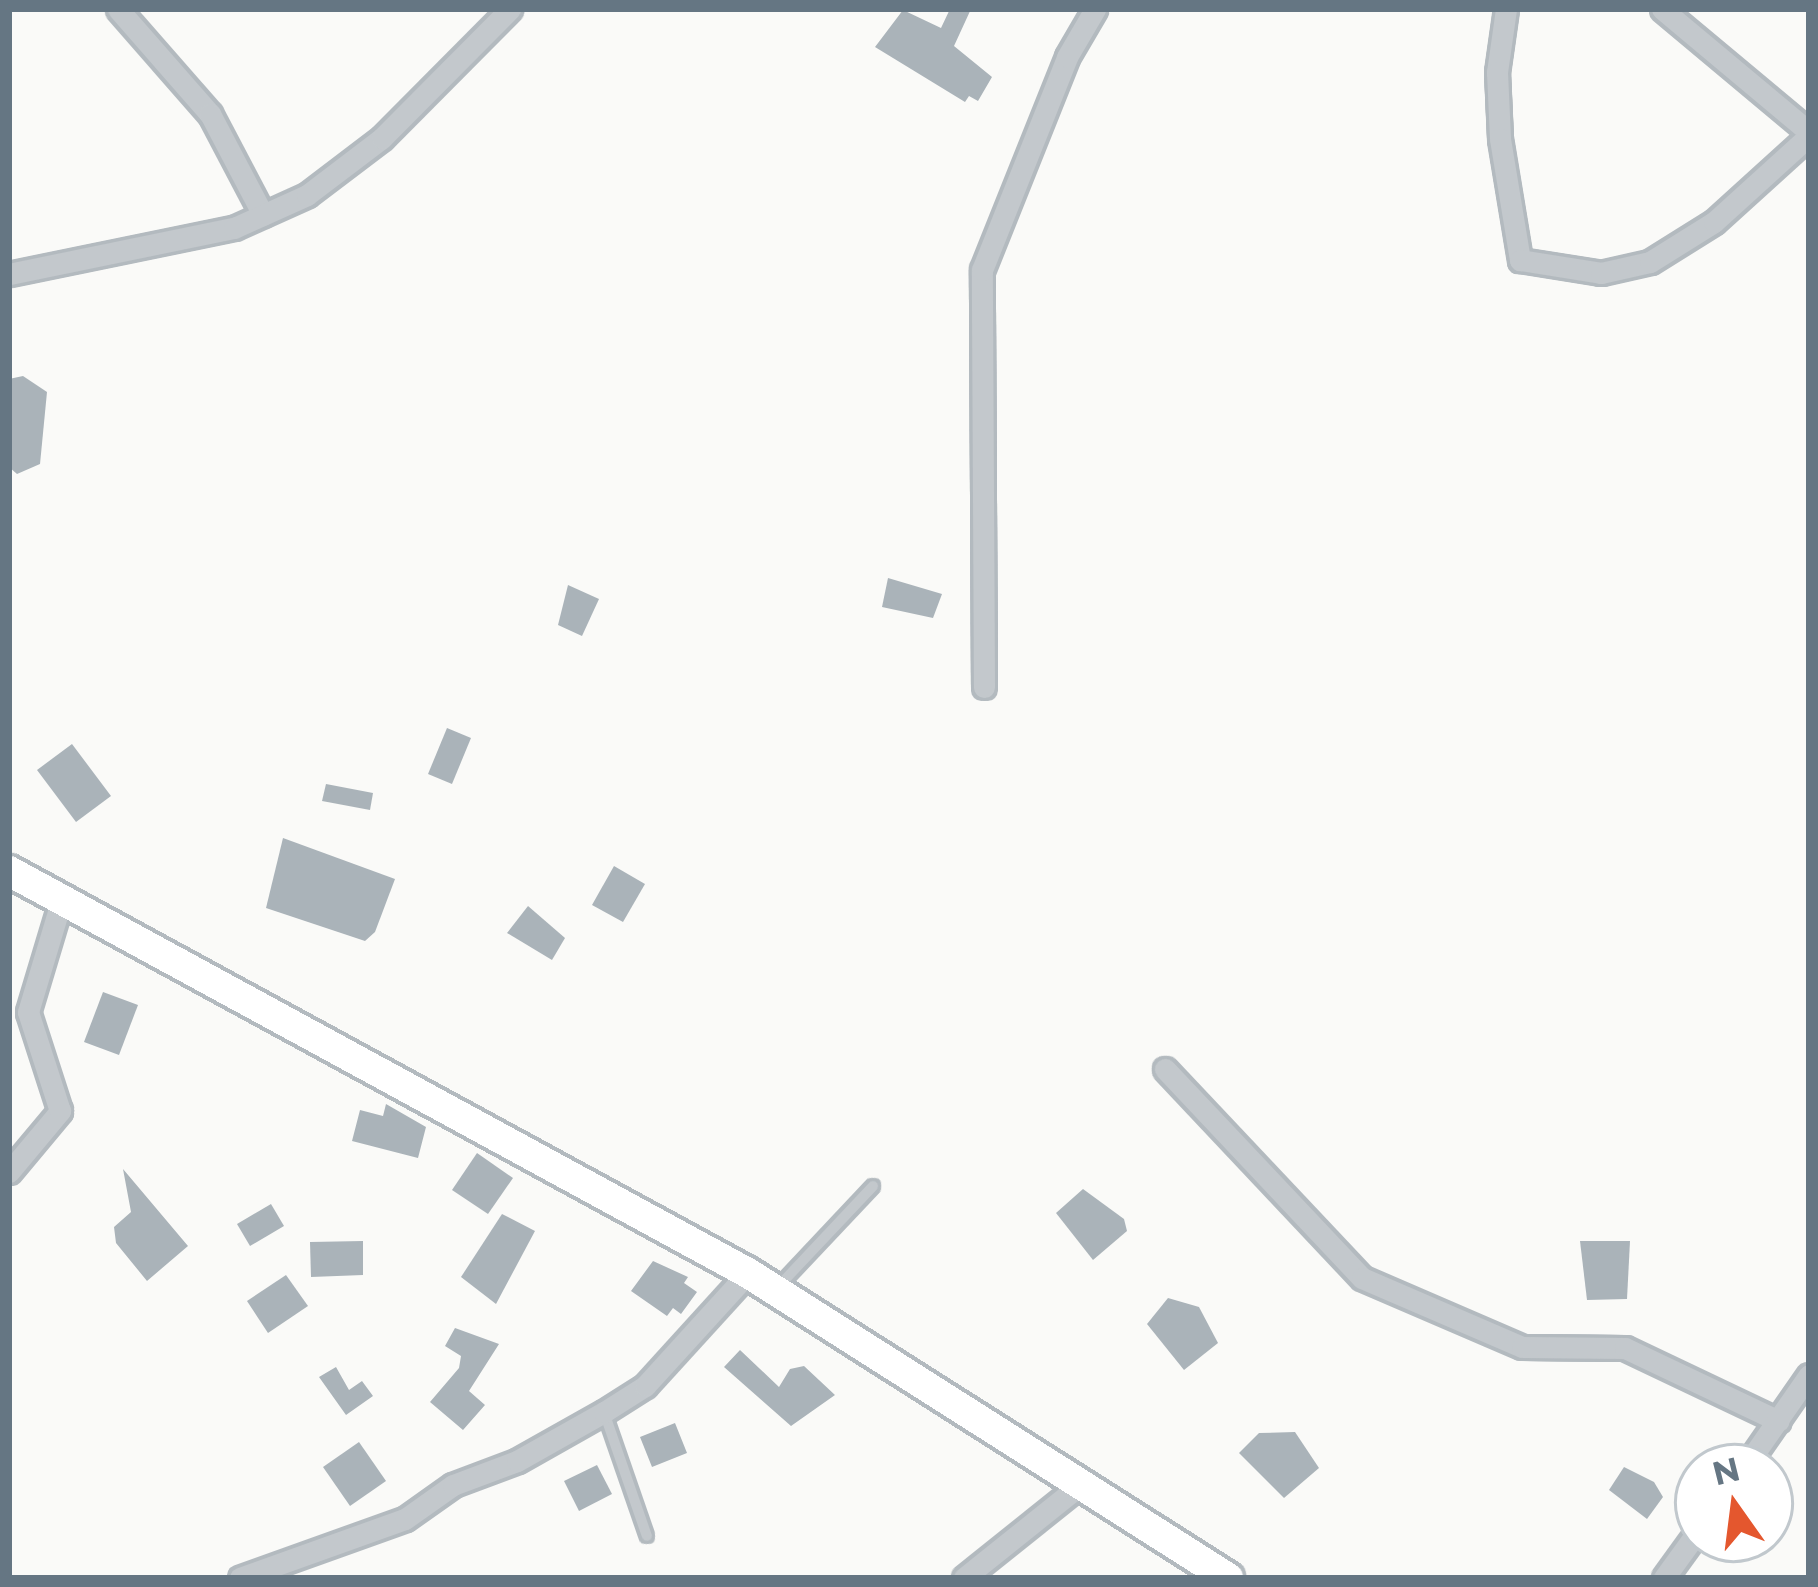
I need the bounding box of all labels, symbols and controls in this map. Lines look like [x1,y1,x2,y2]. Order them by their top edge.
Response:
north arrow [1674,1443,1794,1563]
text: N [1708,1448,1744,1494]

